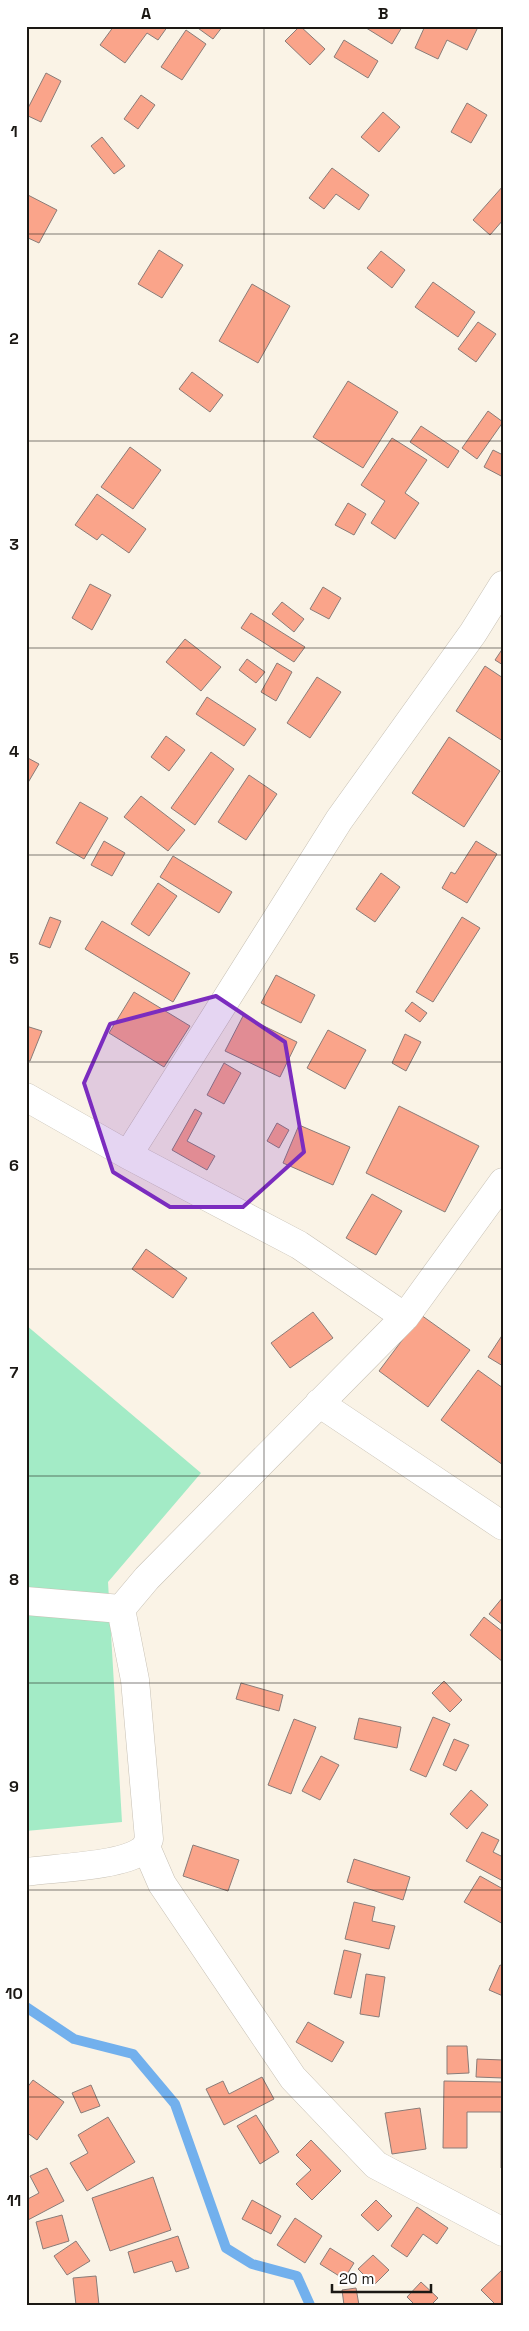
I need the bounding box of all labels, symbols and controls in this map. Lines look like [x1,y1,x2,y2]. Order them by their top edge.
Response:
text: A [141,3,151,24]
text: B [378,3,388,24]
text: 1 [10,121,18,142]
text: 2 [9,328,19,349]
text: 3 [9,534,19,555]
text: 4 [9,741,19,762]
text: 5 [9,948,19,969]
text: 6 [9,1155,19,1176]
text: 7 [10,1362,19,1383]
text: 8 [9,1569,19,1590]
text: 9 [9,1776,19,1797]
text: 10 [5,1983,23,2004]
text: 11 [7,2190,21,2211]
scale bar [332,2261,430,2293]
text: 20 m [339,2269,374,2288]

